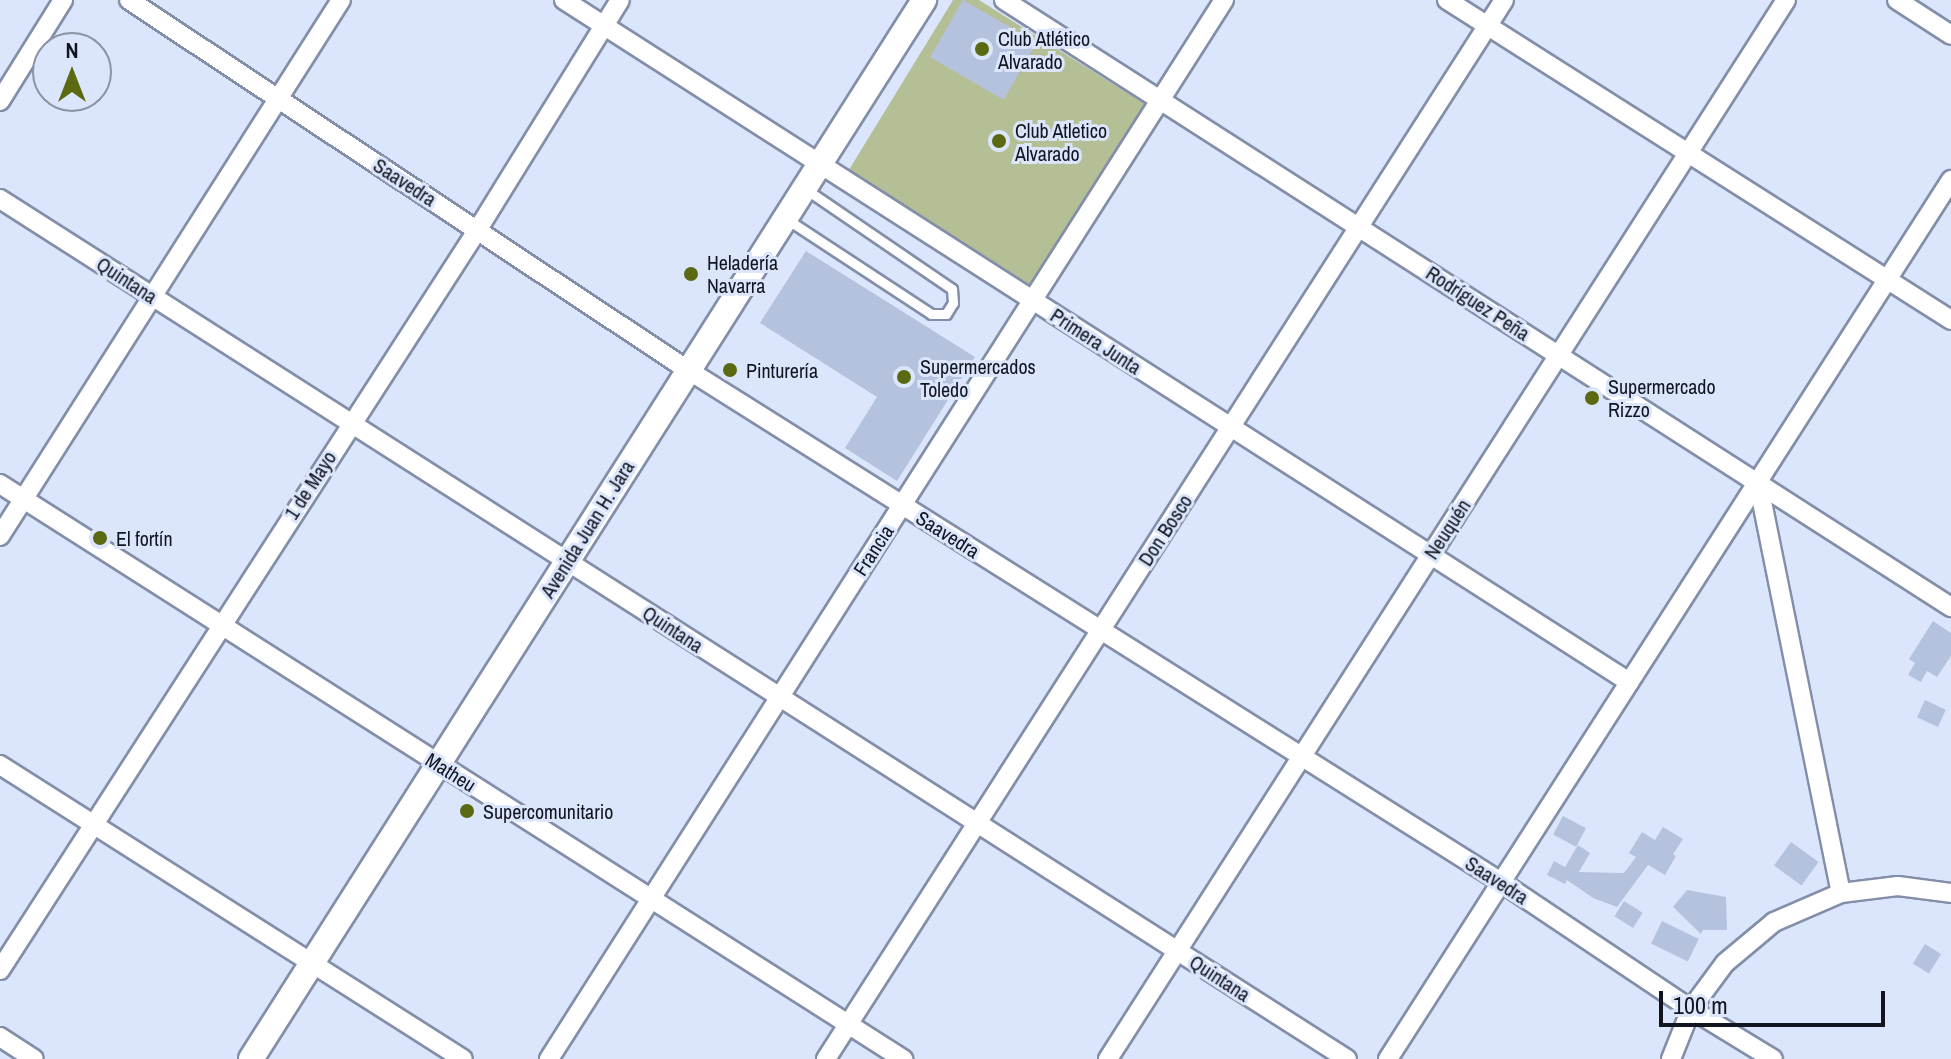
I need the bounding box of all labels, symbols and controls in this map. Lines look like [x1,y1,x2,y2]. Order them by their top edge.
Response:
place label: Club Atlético Alvarado [998,26,1091,73]
north arrow [32,32,112,112]
text: N [65,35,79,65]
marker: Club Atlético Alvarado [973,40,991,58]
place label: Club Atletico Alvarado [1015,118,1108,165]
marker: Club Atletico Alvarado [990,132,1008,150]
street label: Saavedra [369,153,441,211]
place label: Heladería Navarra [707,250,778,297]
street label: Quintana [92,252,162,308]
street label: Rodríguez Peña [1422,261,1534,345]
marker: Heladería Navarra [682,265,700,283]
street label: Primera Junta [1046,303,1146,379]
place label: Supermercados Toledo [920,354,1036,401]
place label: Pinturería [746,358,818,382]
marker: Pinturería [721,361,739,379]
marker: Supermercados Toledo [895,368,913,386]
place label: Supermercado Rizzo [1608,374,1716,421]
marker: Supermercado Rizzo [1583,389,1601,407]
street label: 1 de Mayo [279,446,341,524]
street label: Avenida Juan H. Jara [535,456,639,602]
street label: Don Bosco [1133,490,1197,570]
street label: Neuquén [1419,495,1475,563]
street label: Saavedra [912,505,984,563]
street label: Francia [848,520,898,580]
place label: El fortín [116,526,173,550]
marker: El fortín [91,529,109,547]
street label: Quintana [638,601,708,657]
street label: Matheu [421,747,481,797]
place label: Supercomunitario [483,799,613,823]
marker: Supercomunitario [458,802,476,820]
street label: Saavedra [1461,851,1533,909]
street label: Quintana [1185,950,1255,1006]
scale bar [1663,975,1889,1025]
text: 100 m [1673,989,1728,1021]

